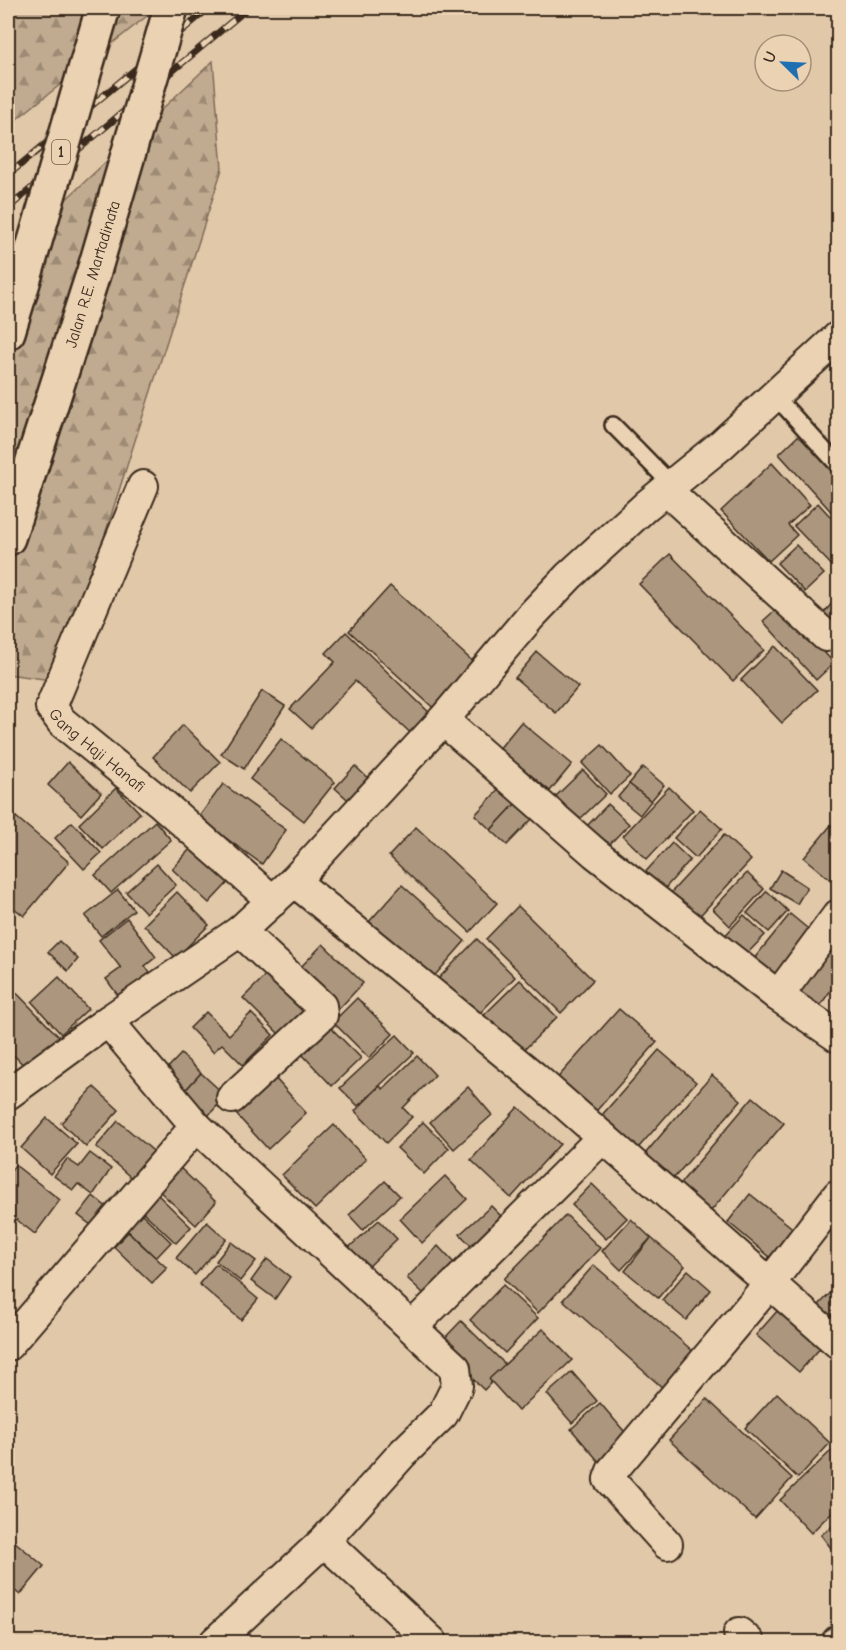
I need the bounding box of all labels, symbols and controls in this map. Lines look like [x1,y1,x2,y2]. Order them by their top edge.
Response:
north arrow [753,33,813,93]
text: U [760,49,781,66]
road number: 1 [52,140,70,164]
street label: Jalan R.E. Martadinata [62,199,124,350]
street label: Gang Haji Hanafi [45,705,149,796]

